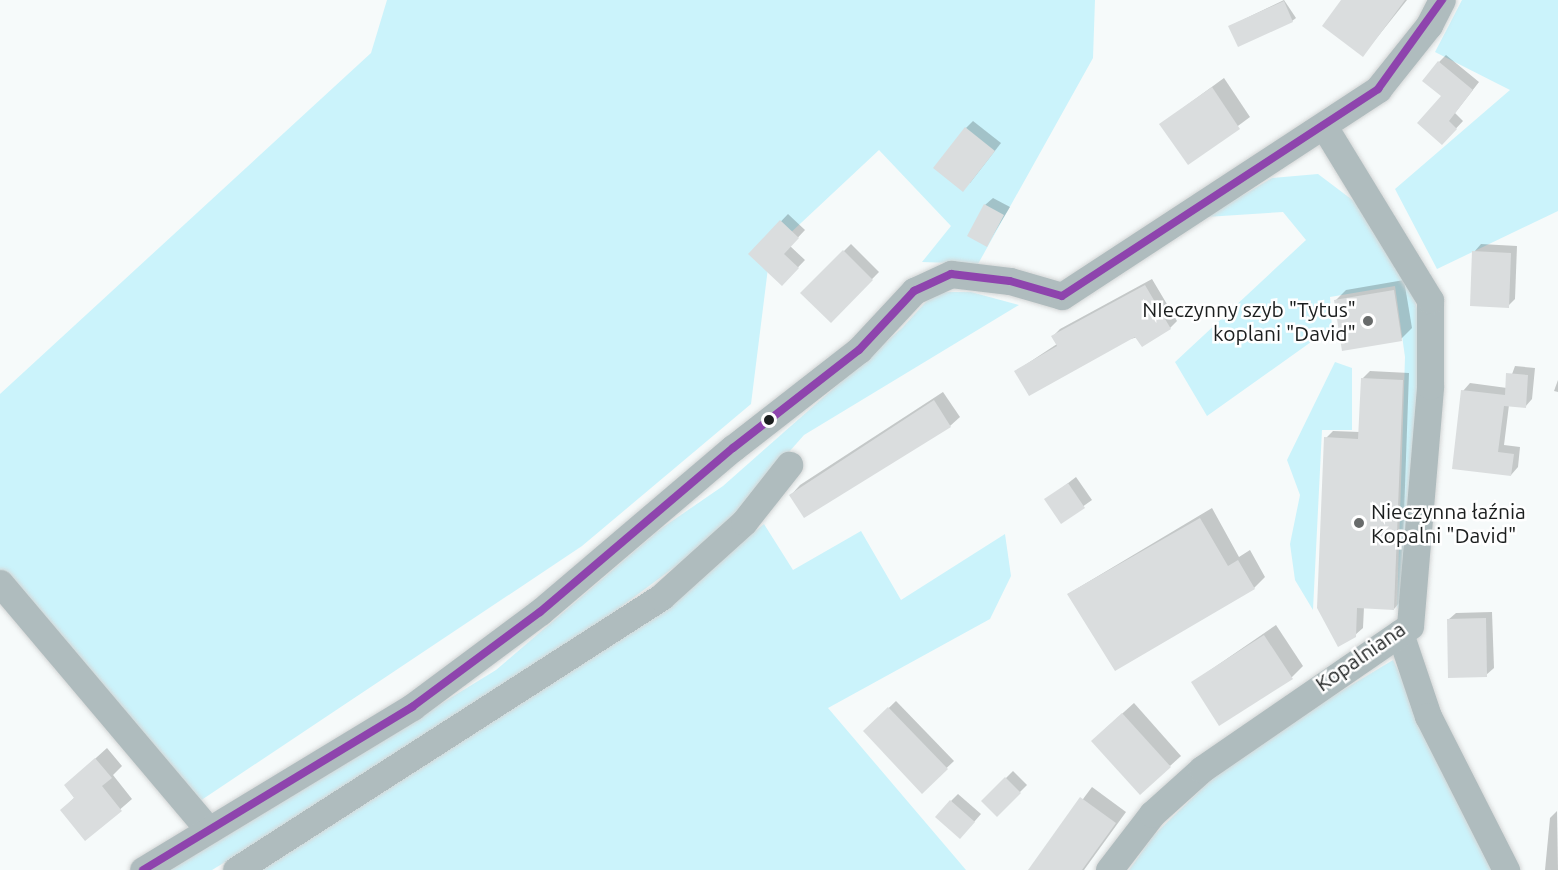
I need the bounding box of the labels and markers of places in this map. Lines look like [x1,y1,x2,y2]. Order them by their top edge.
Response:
place label: NIeczynny szyb "Tytus" koplani "David" [1142,296,1356,346]
marker: NIeczynny szyb "Tytus" koplani "David" [1361,314,1375,328]
unlabelled marker [763,414,775,426]
place label: Nieczynna łaźnia Kopalni "David" [1371,498,1526,548]
marker: Nieczynna łaźnia Kopalni "David" [1352,516,1366,530]

